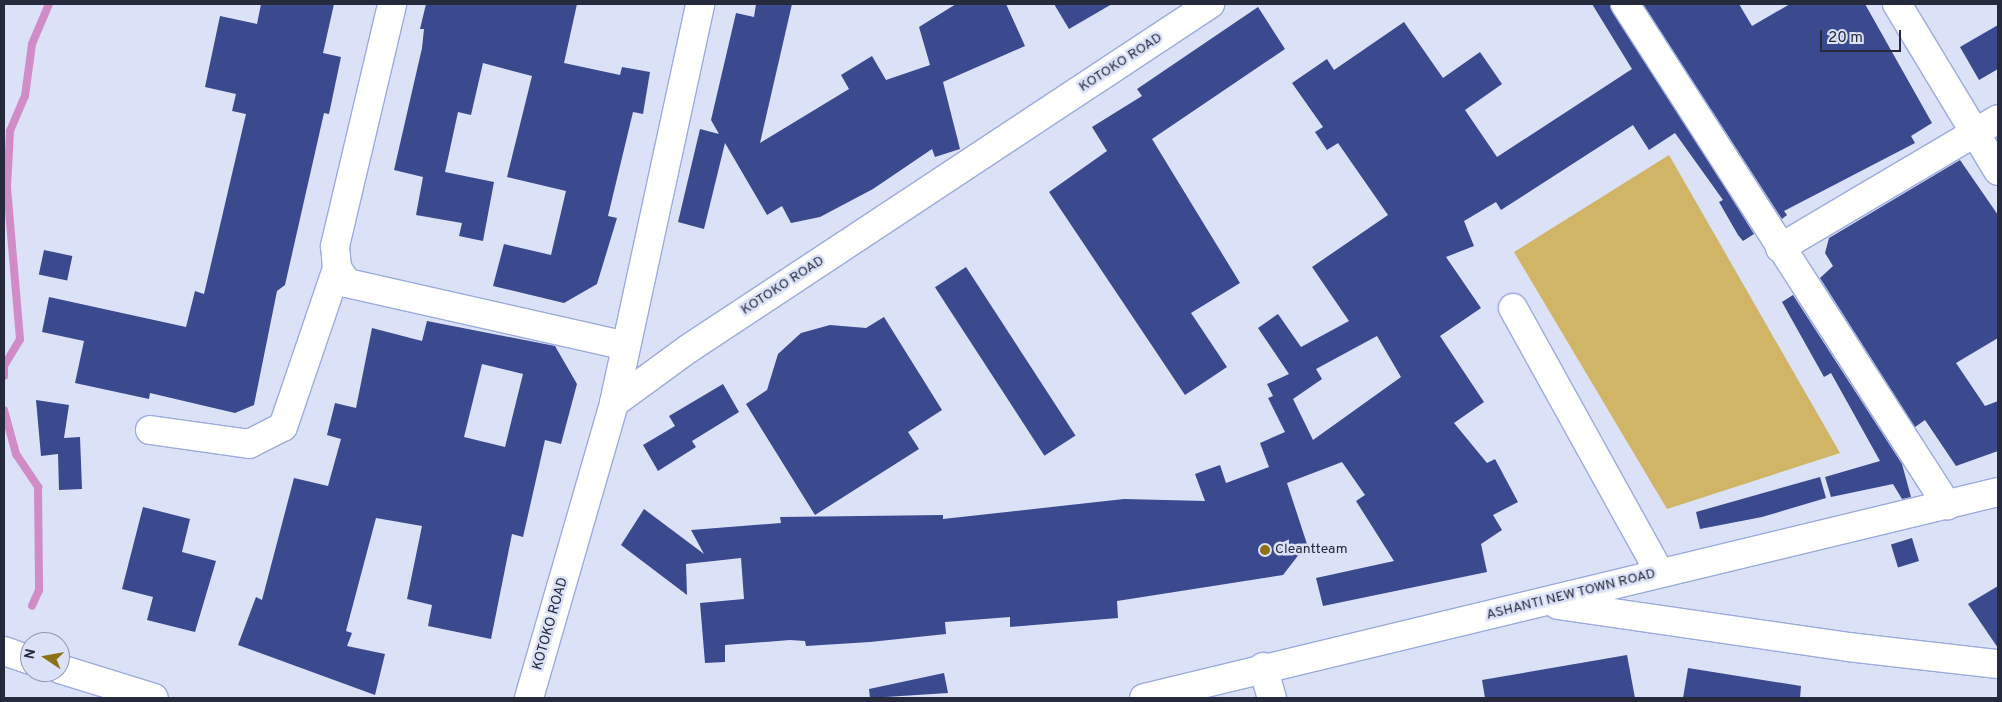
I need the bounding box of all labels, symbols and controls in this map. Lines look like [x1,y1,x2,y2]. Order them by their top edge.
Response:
scale bar [1822,20,1903,52]
text: 20 m [1828,29,1863,48]
street label: KOTOKO ROAD [1076,30,1166,96]
street label: KOTOKO ROAD [738,253,828,319]
place label: Cleantteam [1275,542,1348,558]
marker: Cleantteam [1259,544,1271,556]
street label: ASHANTI NEW TOWN ROAD [1484,566,1658,624]
street label: KOTOKO ROAD [530,576,572,672]
north arrow [20,632,70,682]
text: N [21,647,40,661]

